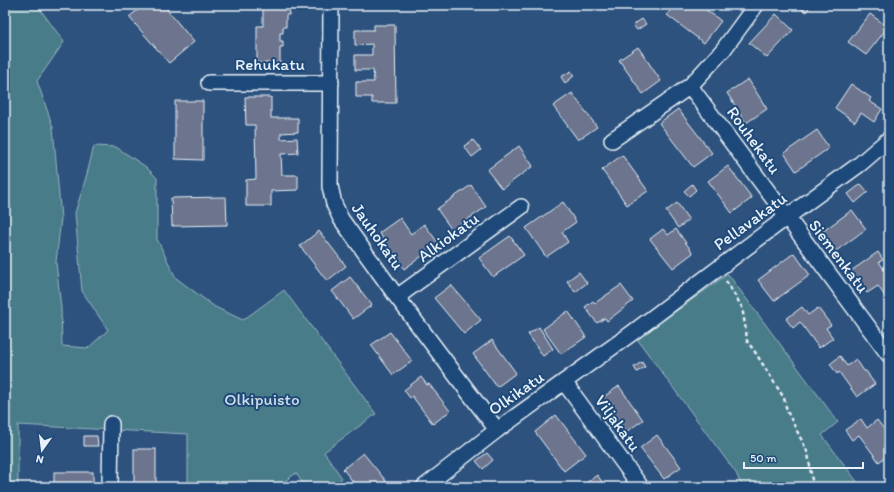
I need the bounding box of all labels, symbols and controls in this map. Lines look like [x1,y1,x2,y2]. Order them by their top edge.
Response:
street label: Rehukatu [235,54,306,74]
street label: Rouhekatu [723,102,785,178]
street label: Pellavakatu [710,188,790,254]
street label: Jauhokatu [348,199,408,273]
street label: Alkiokatu [413,208,483,266]
street label: Siemenkatu [805,215,873,297]
street label: Olkikatu [484,366,548,419]
park label: Olkipuisto [224,389,300,409]
street label: Viljakatu [591,391,646,456]
north arrow [22,430,62,470]
scale bar [744,444,863,470]
text: 50 m [750,451,776,465]
text: N [35,452,45,466]

